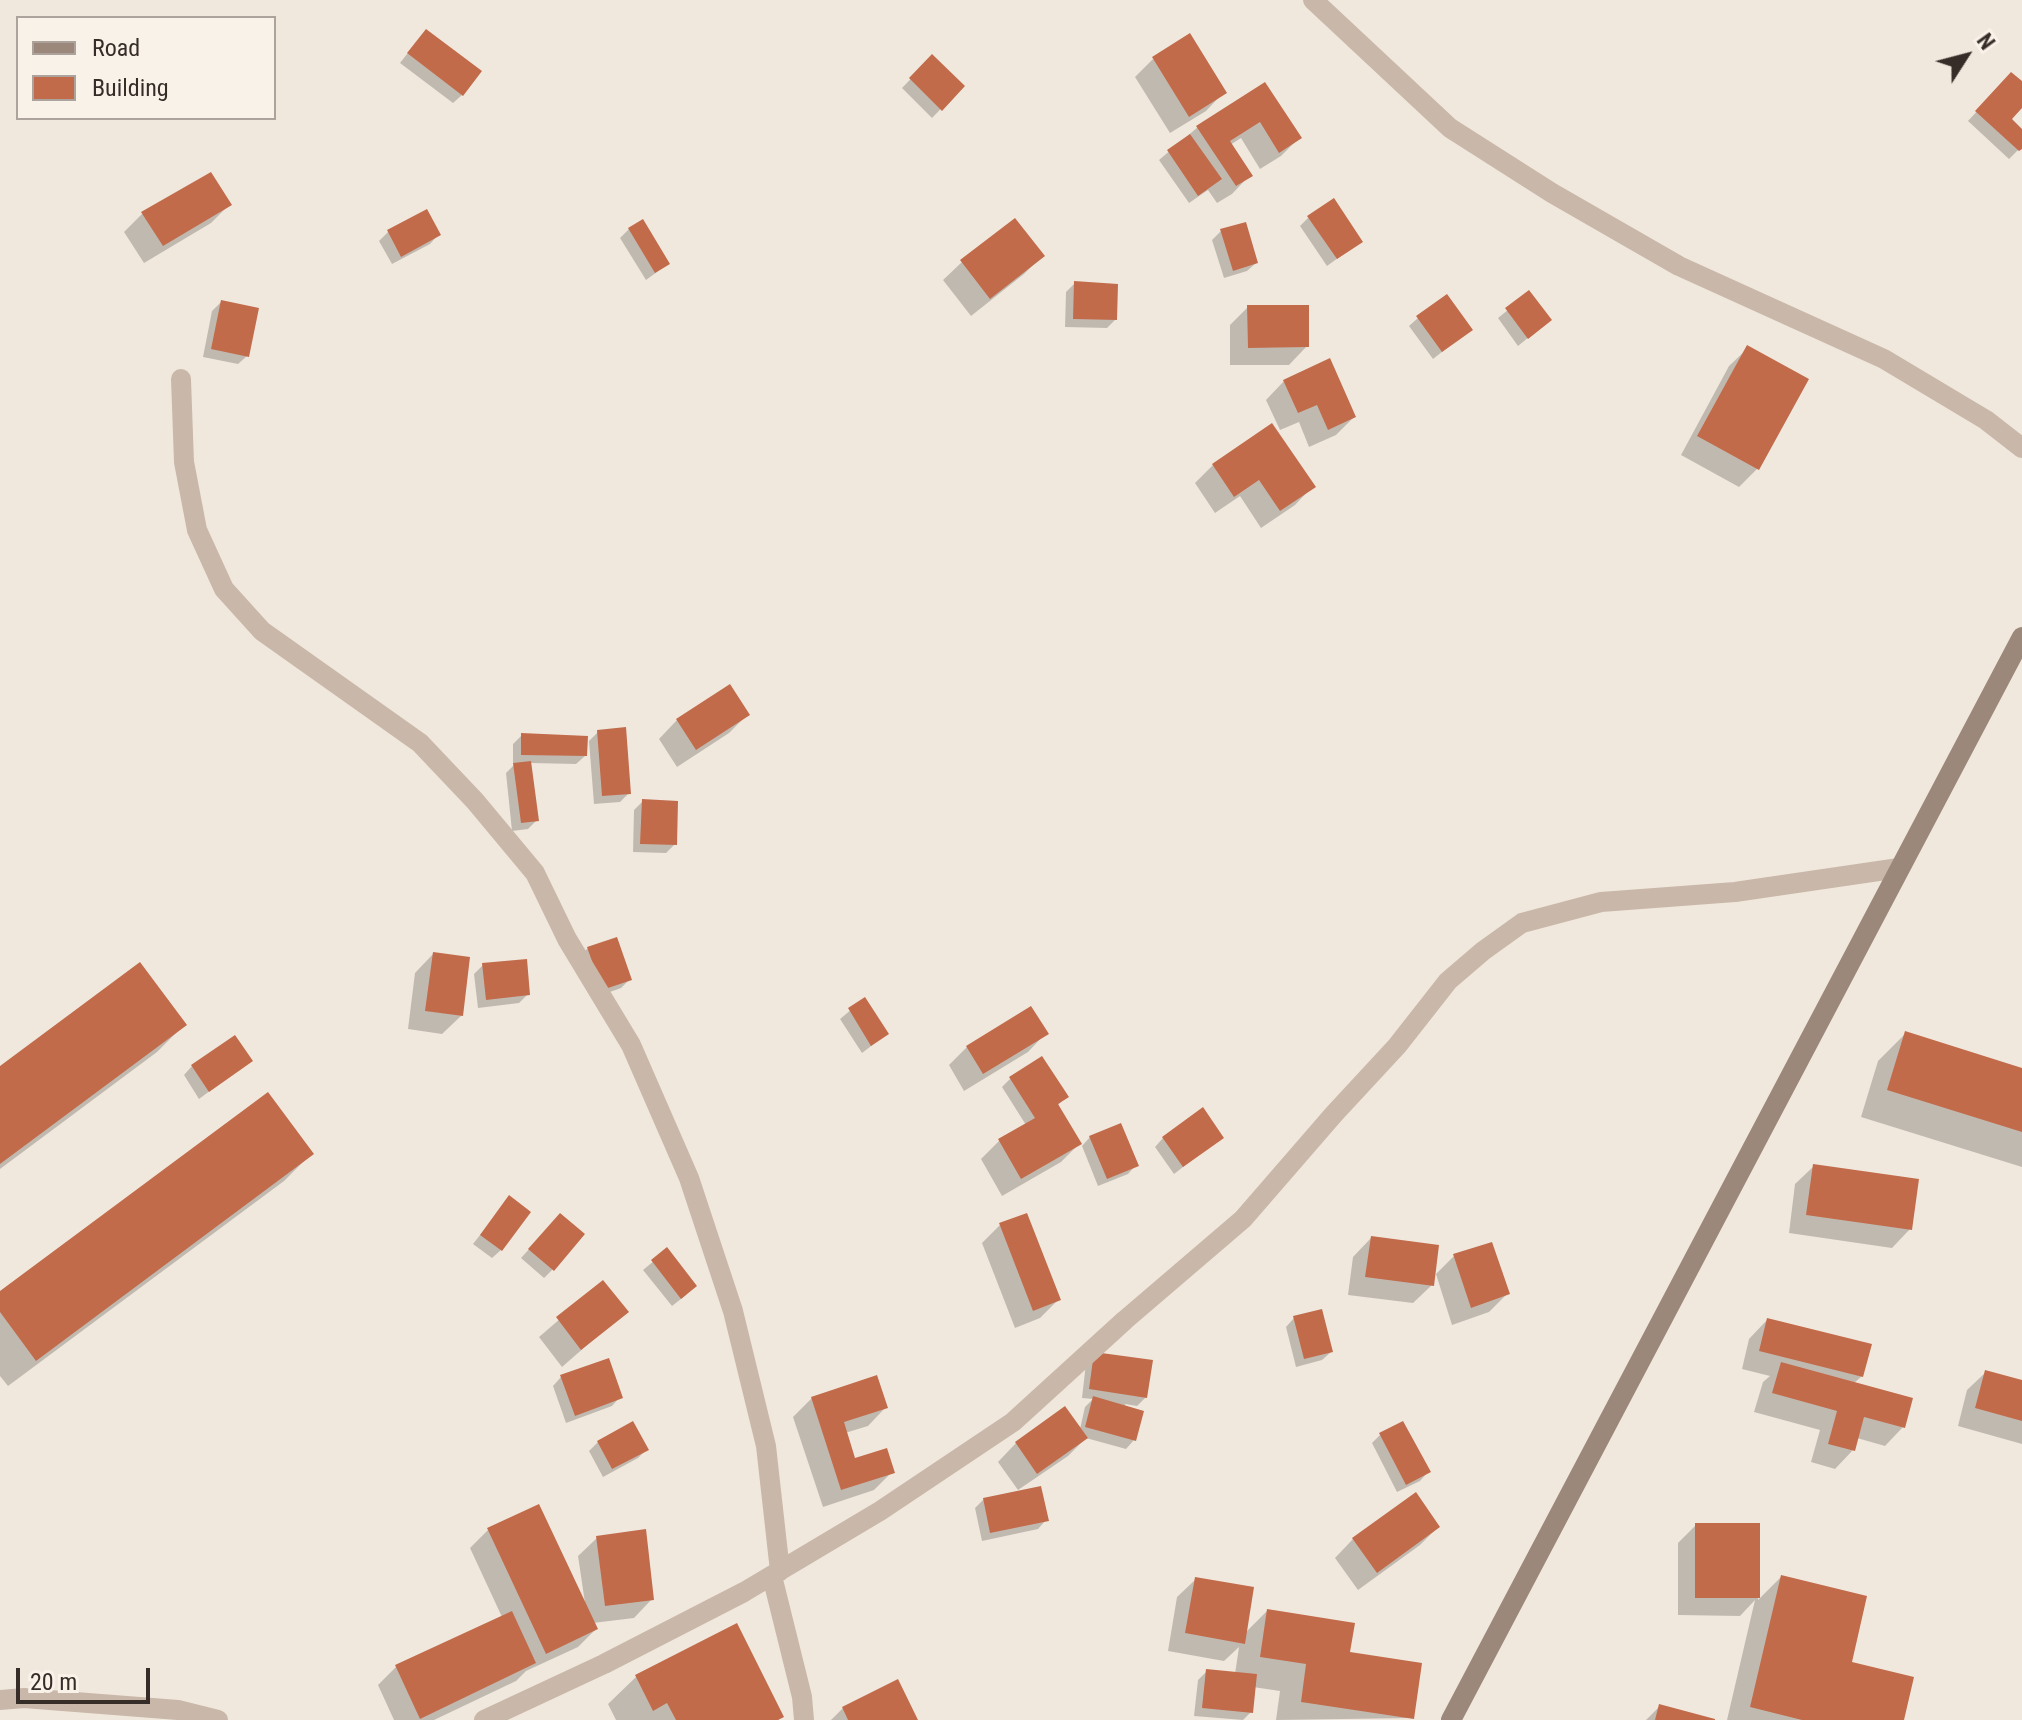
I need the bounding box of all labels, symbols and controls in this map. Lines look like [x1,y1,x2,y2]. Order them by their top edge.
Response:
legend [16,16,276,120]
north arrow [1926,16,2006,96]
text: N [1972,29,2000,54]
text: Road [92,34,140,62]
text: Building [92,74,169,102]
scale bar [20,1652,154,1702]
text: 20 m [30,1668,77,1696]

